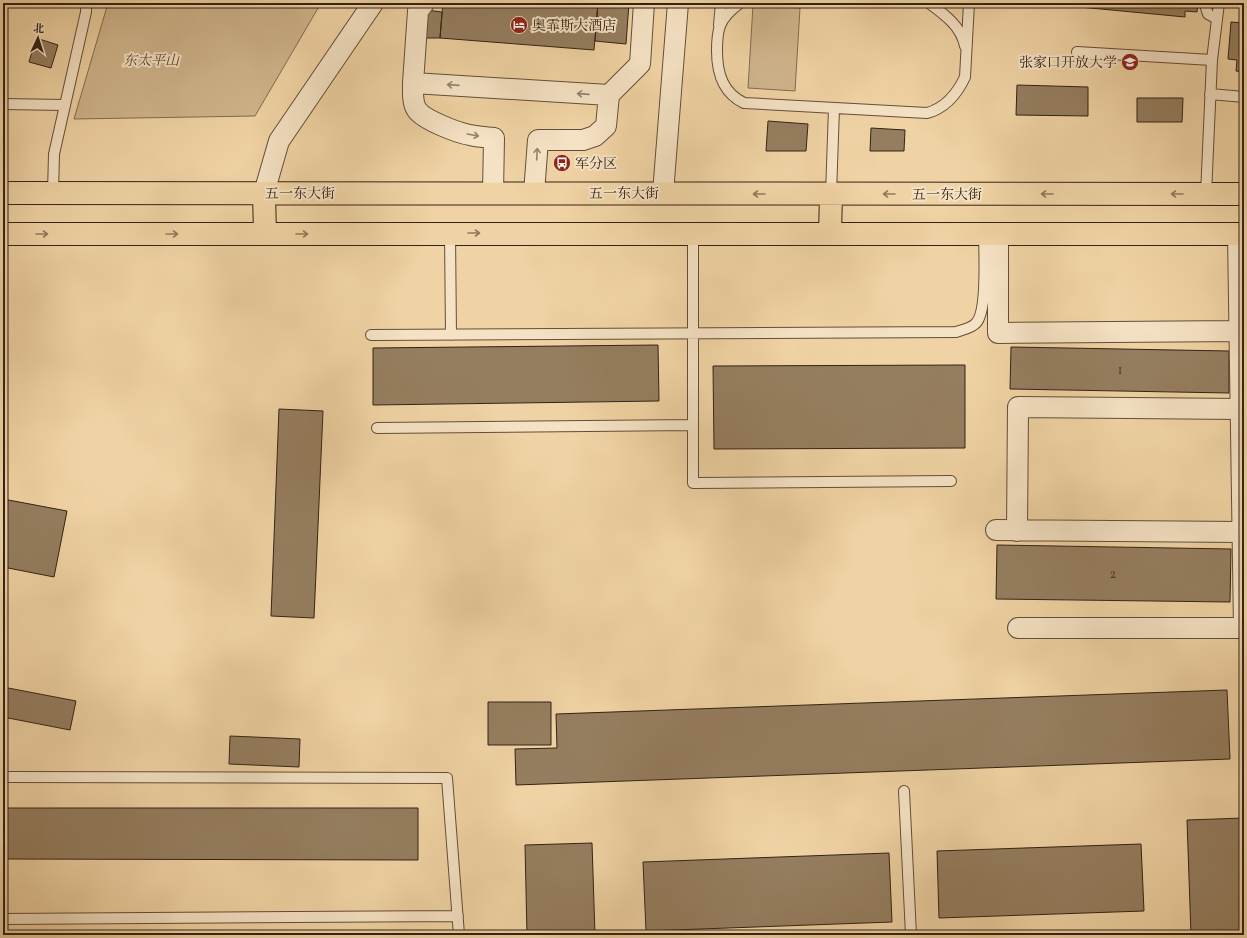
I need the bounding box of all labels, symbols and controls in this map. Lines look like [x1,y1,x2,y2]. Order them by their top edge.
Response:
hotel icon: 奥霏斯大酒店 [509,15,529,35]
place label: 奥霏斯大酒店 [532,17,616,36]
north arrow [18,18,58,58]
text: 北 [33,22,45,37]
park label: 东太平山 [123,52,180,71]
school or university icon: 张家口开放大学 [1120,52,1140,72]
place label: 张家口开放大学 [1019,54,1117,73]
one-way arrow [447,82,460,89]
one-way arrow [577,90,590,97]
one-way arrow [466,132,479,140]
one-way arrow [533,148,540,161]
bus stop icon: 军分区 [552,153,572,173]
place label: 军分区 [575,155,617,174]
street label: 五一东大街 [265,185,335,204]
street label: 五一东大街 [589,185,659,204]
street label: 五一东大街 [912,186,982,205]
one-way arrow [753,190,766,198]
one-way arrow [883,190,896,198]
one-way arrow [1041,190,1054,198]
one-way arrow [1171,190,1184,198]
one-way arrow [467,229,480,237]
one-way arrow [35,230,48,238]
one-way arrow [165,230,178,238]
one-way arrow [295,230,308,237]
house number: 1 [1118,363,1122,379]
house number: 2 [1110,567,1116,583]

